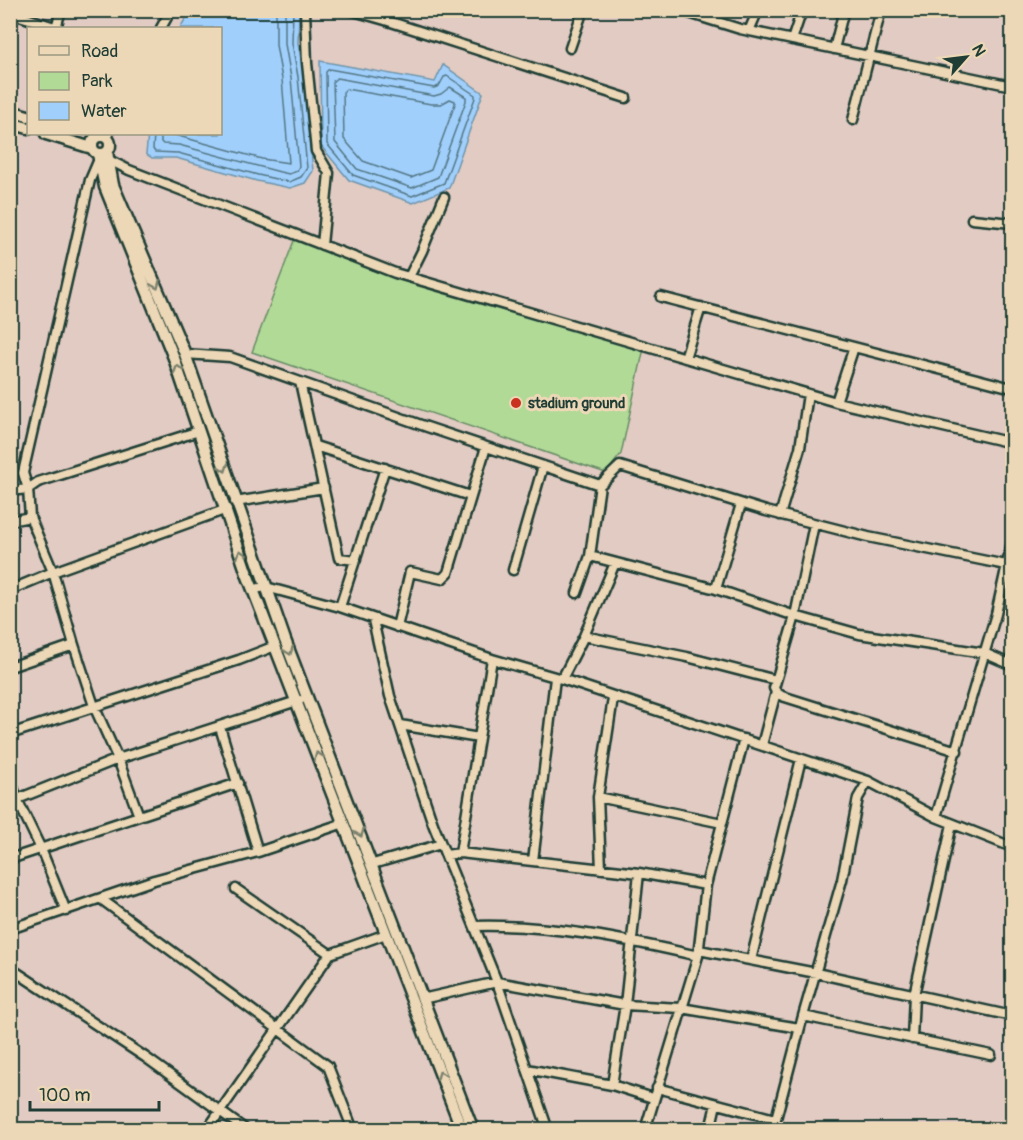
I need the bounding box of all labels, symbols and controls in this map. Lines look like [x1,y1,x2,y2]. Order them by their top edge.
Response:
legend [27,27,222,135]
north arrow [936,27,996,87]
text: Road [81,40,118,63]
text: N [967,41,990,60]
text: Park [81,70,113,93]
text: Water [81,100,127,123]
one-way arrow [149,279,161,290]
one-way arrow [173,364,185,375]
place label: stadium ground [528,394,625,413]
marker: stadium ground [509,396,523,410]
one-way arrow [217,462,229,473]
one-way arrow [236,549,248,560]
one-way arrow [282,646,295,656]
one-way arrow [312,751,325,762]
one-way arrow [353,827,366,838]
one-way arrow [435,1070,448,1081]
scale bar [30,1074,159,1112]
text: 100 m [39,1084,91,1107]

